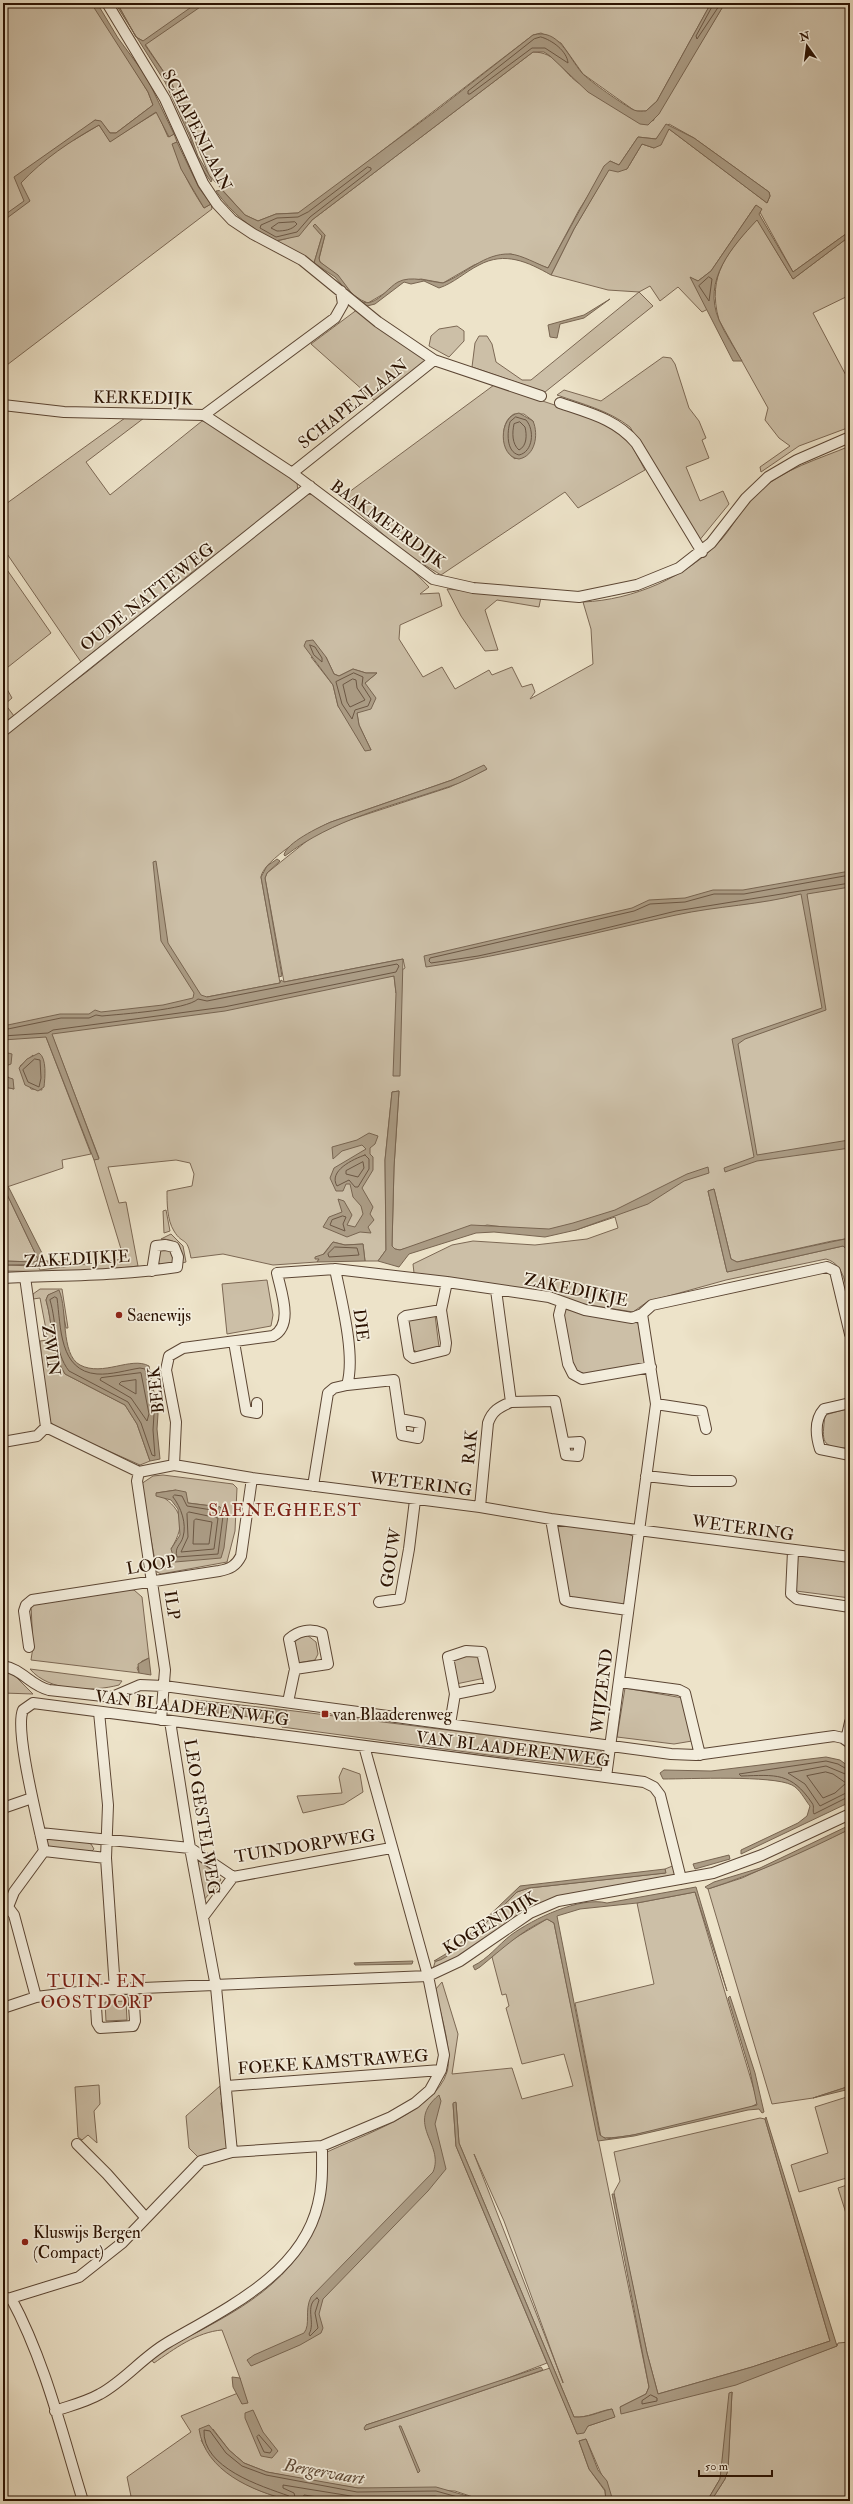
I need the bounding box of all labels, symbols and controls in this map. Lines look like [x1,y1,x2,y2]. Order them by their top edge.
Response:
north arrow [787,26,827,66]
text: N [797,29,812,45]
street label: SCHAPENLAAN [157,66,237,195]
street label: SCHAPENLAAN [294,354,413,453]
street label: KERKEDIJK [93,387,194,410]
street label: BAAKMEERDIJK [326,475,451,574]
street label: OUDE NATTEWEG [76,538,218,656]
street label: ZAKEDIJKJE [24,1246,131,1273]
street label: ZAKEDIJKJE [522,1269,630,1312]
place label: Saenewijs [127,1305,191,1326]
street label: DIE [349,1307,373,1343]
marker: Saenewijs [114,1310,124,1320]
street label: ZWIN [37,1323,65,1378]
street label: BEEK [143,1364,169,1415]
street label: RAK [458,1427,482,1465]
street label: WETERING [368,1467,473,1501]
district label: SAENEGHEEST [208,1499,362,1522]
street label: WETERING [690,1510,795,1546]
street label: GOUW [376,1526,406,1589]
street label: LOOP [125,1551,177,1579]
street label: ILP [160,1589,184,1621]
street label: WIJZEND [586,1647,619,1736]
street label: VAN BLAADERENWEG [94,1686,290,1730]
place label: van Blaaderenweg [332,1704,453,1725]
marker: van Blaaderenweg [320,1709,330,1719]
street label: VAN BLAADERENWEG [415,1727,611,1771]
street label: LEO GESTELWEG [179,1738,225,1896]
street label: TUINDORPWEG [233,1824,377,1868]
street label: KOGENDIJK [439,1886,542,1960]
district label: TUIN- EN OOSTDORP [40,1970,154,2014]
street label: FOEKE KAMSTRAWEG [237,2045,429,2079]
place label: Kluswijs Bergen (Compact) [33,2222,141,2264]
marker: Kluswijs Bergen (Compact) [20,2237,30,2247]
scale bar [699,2452,772,2478]
water label: Bergervaart [281,2453,367,2491]
text: 50 m [705,2459,729,2474]

